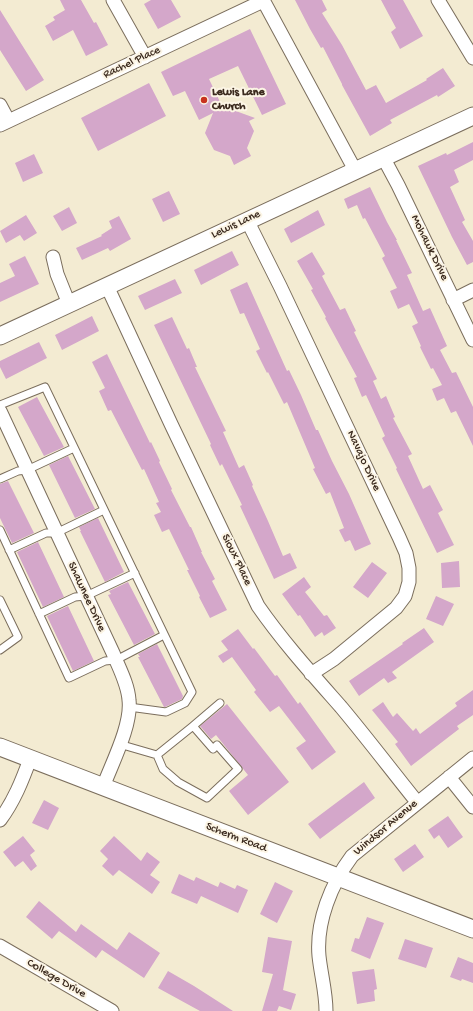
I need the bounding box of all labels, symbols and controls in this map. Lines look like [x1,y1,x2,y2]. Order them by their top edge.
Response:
street label: Rachel Place [101,44,163,82]
place label: Lewis Lane Church [212,86,265,114]
marker: Lewis Lane Church [199,95,209,105]
street label: Lewis Lane [209,207,263,243]
street label: Mohawk Drive [407,213,451,283]
street label: Navajo Drive [343,428,383,494]
street label: Sioux Place [217,532,255,588]
street label: Shawnee Drive [64,560,108,634]
street label: Windsor Avenue [351,797,421,859]
street label: Scherm Road [203,820,269,856]
street label: College Drive [24,956,88,1002]

